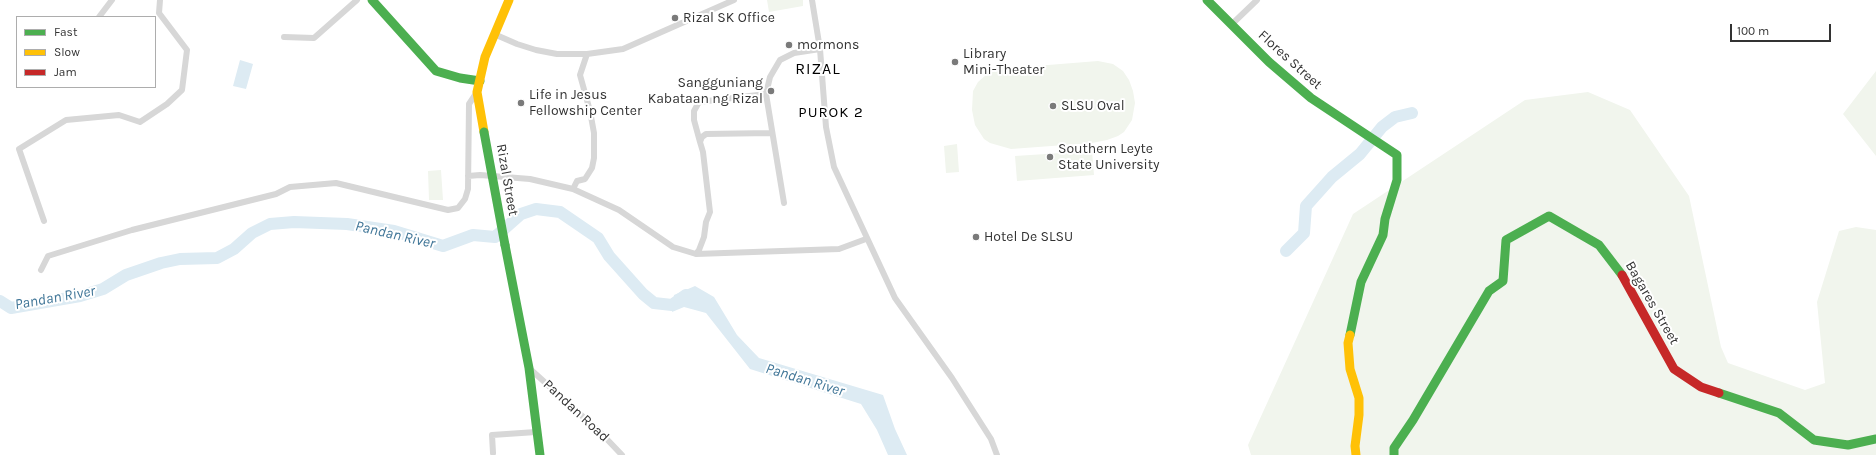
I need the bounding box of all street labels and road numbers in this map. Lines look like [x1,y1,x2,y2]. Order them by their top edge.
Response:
street label: Flores Street [1255,27,1325,93]
street label: Rizal Street [492,143,522,217]
street label: Bagares Street [1621,258,1683,348]
street label: Pandan Road [540,376,612,446]

